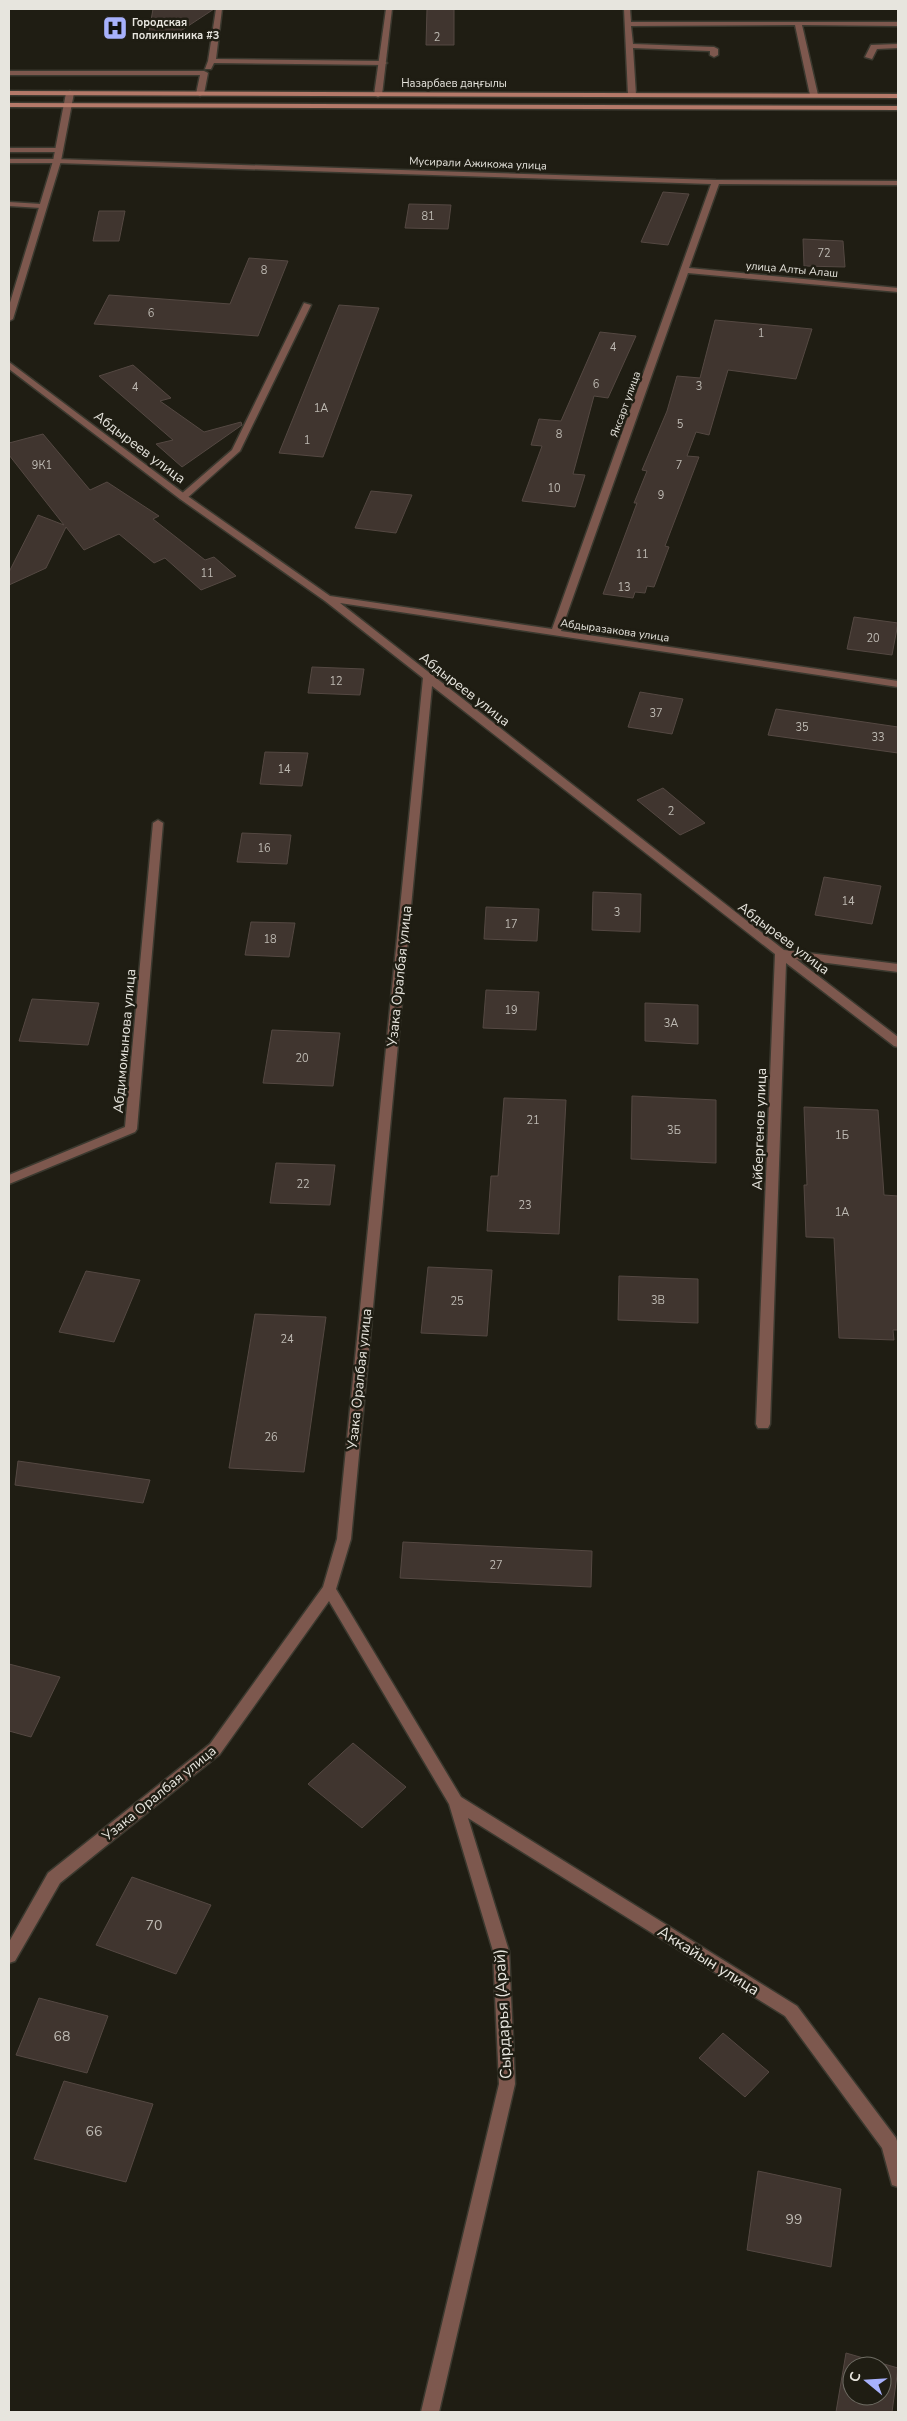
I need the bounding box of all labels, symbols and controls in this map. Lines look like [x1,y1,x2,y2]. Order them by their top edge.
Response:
hospital icon: Городская поликлиника #3 [102,15,128,41]
place label: Городская поликлиника #3 [132,15,219,43]
house number: 2 [434,30,440,45]
street label: Назарбаев даңғылы [401,76,507,91]
street label: Мусирали Ажикожа улица [409,154,547,173]
house number: 81 [421,209,435,224]
house number: 72 [817,246,831,261]
street label: улица Алты Алаш [745,258,839,281]
house number: 8 [261,263,268,278]
house number: 6 [148,306,155,321]
house number: 1 [758,326,764,341]
house number: 4 [610,340,617,355]
street label: Яксарт улица [607,369,644,439]
house number: 6 [593,377,600,392]
house number: 3 [696,379,702,394]
house number: 4 [132,380,139,395]
house number: 1А [314,401,328,416]
street label: Абдыреев улица [90,407,189,488]
house number: 5 [677,417,684,432]
house number: 8 [556,427,563,442]
house number: 1 [304,433,310,448]
house number: 9К1 [32,458,52,473]
house number: 7 [676,458,682,473]
house number: 10 [547,481,561,496]
house number: 9 [658,488,664,503]
house number: 11 [635,547,649,562]
house number: 11 [200,566,214,581]
house number: 13 [617,580,631,595]
street label: Абдыразакова улица [559,615,670,646]
house number: 20 [866,631,880,646]
street label: Абдыреев улица [415,648,514,731]
house number: 12 [329,674,343,689]
house number: 37 [649,706,663,721]
house number: 35 [795,720,809,735]
house number: 33 [871,730,885,745]
house number: 14 [277,762,291,777]
house number: 2 [668,804,674,819]
house number: 16 [257,841,271,856]
house number: 14 [841,894,855,909]
street label: Абдыреев улица [734,898,833,979]
street label: Узака Оралбая улица [383,905,416,1049]
house number: 3 [614,905,620,920]
house number: 17 [504,917,518,932]
house number: 18 [263,932,277,947]
street label: Абдимомынова улица [109,968,140,1114]
house number: 19 [504,1003,518,1018]
house number: 3А [664,1016,678,1031]
house number: 20 [295,1051,309,1066]
street label: Айбергенов улица [748,1068,771,1190]
house number: 21 [526,1113,540,1128]
house number: 3Б [667,1123,681,1138]
house number: 1Б [835,1128,849,1143]
house number: 22 [296,1177,310,1192]
house number: 23 [518,1198,532,1213]
house number: 1А [835,1205,849,1220]
house number: 3В [651,1293,665,1308]
house number: 25 [450,1294,464,1309]
street label: Узака Оралбая улица [343,1308,376,1452]
house number: 24 [280,1332,294,1347]
house number: 26 [264,1430,278,1445]
house number: 27 [489,1558,503,1573]
street label: Узака Оралбая улица [97,1741,220,1846]
house number: 70 [146,1916,162,1935]
street label: Аккайын улица [653,1921,764,2001]
street label: Сырдарья (Арай) [489,1948,517,2080]
house number: 68 [54,2027,70,2046]
house number: 66 [86,2122,102,2141]
house number: 99 [786,2210,802,2229]
north arrow [842,2356,892,2406]
text: С [845,2369,866,2385]

